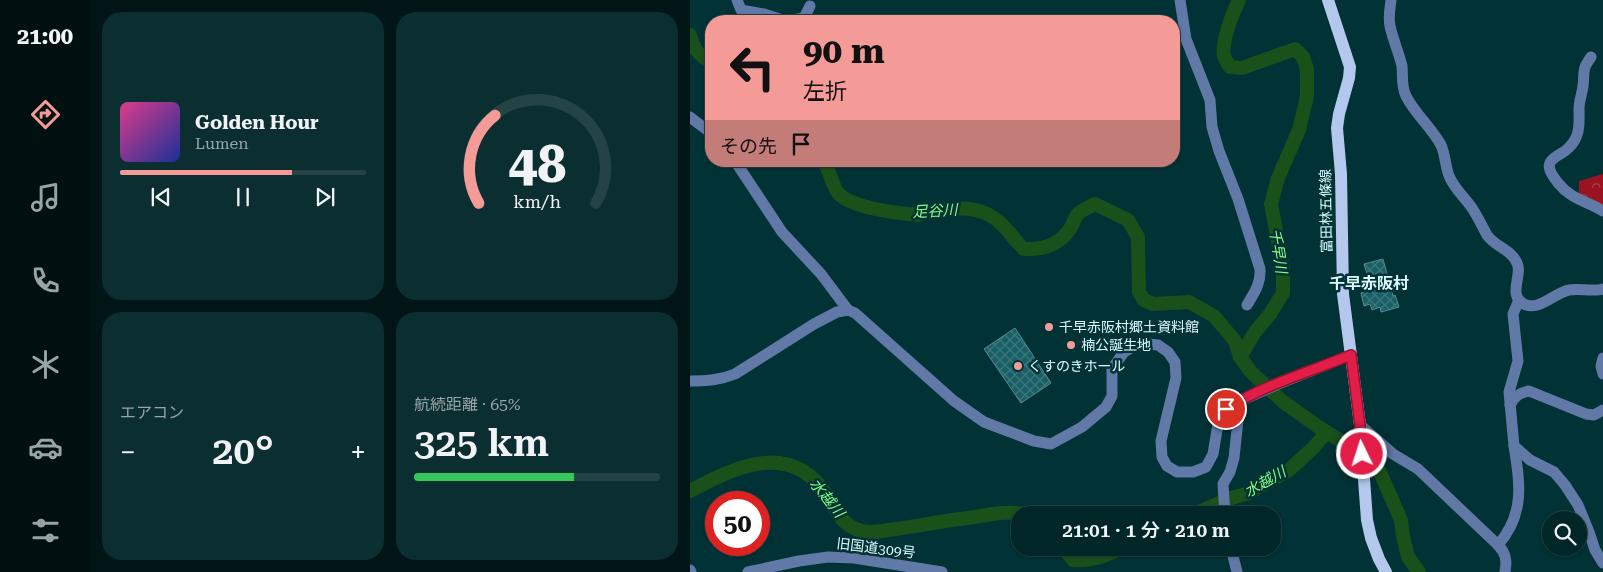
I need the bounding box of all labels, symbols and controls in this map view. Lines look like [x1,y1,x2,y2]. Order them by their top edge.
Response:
text: 21:00 [17,24,73,49]
text: 90 m [803,31,885,72]
icon: left [720,35,785,100]
text: 左折 [803,79,847,104]
icon: directions [28,97,63,132]
text: Golden Hour [195,111,319,134]
icon: arrive [787,130,815,158]
text: Lumen [195,134,249,153]
text: 48 [508,134,566,195]
text: その先 [720,135,777,158]
street label: 富田林五條線 [1317,169,1335,253]
icon: music [28,180,63,215]
icon: previous [147,183,175,211]
icon: pause [229,183,257,211]
icon: next [311,183,339,211]
text: km/h [513,191,561,212]
water label: 足谷川 [912,201,960,221]
water label: 千早川 [1266,227,1291,277]
icon: phone [28,263,63,298]
district label: 千早赤阪村 [1329,274,1409,293]
place label: 千早赤阪村郷土資料館 [1059,319,1199,335]
marker: 千早赤阪村郷土資料館 [1043,321,1055,333]
place label: 楠公誕生地 [1081,337,1151,353]
marker: 楠公誕生地 [1065,339,1077,351]
icon: climate [28,347,63,382]
place label: くすのきホール [1028,358,1126,374]
marker: くすのきホール [1012,360,1024,372]
pin [1205,388,1247,430]
text: 航続距離 · 65% [414,395,521,414]
icon: arrive [1212,395,1240,423]
text: エアコン [120,403,184,422]
text: 325 km [414,421,549,465]
position arrow [1335,427,1387,479]
text: 20° [212,429,274,473]
icon: car [28,430,63,465]
text: − [120,436,136,469]
text: + [350,436,366,469]
water label: 水越川 [1241,462,1291,501]
water label: 水越川 [806,475,849,523]
speed limit sign: 50 [705,491,770,556]
map controls [1542,511,1587,556]
button: search [1542,511,1587,556]
icon: filters [28,513,63,548]
text: 21:01 · 1 分 · 210 m [1062,519,1230,542]
street label: 旧国道309号 [836,535,916,561]

